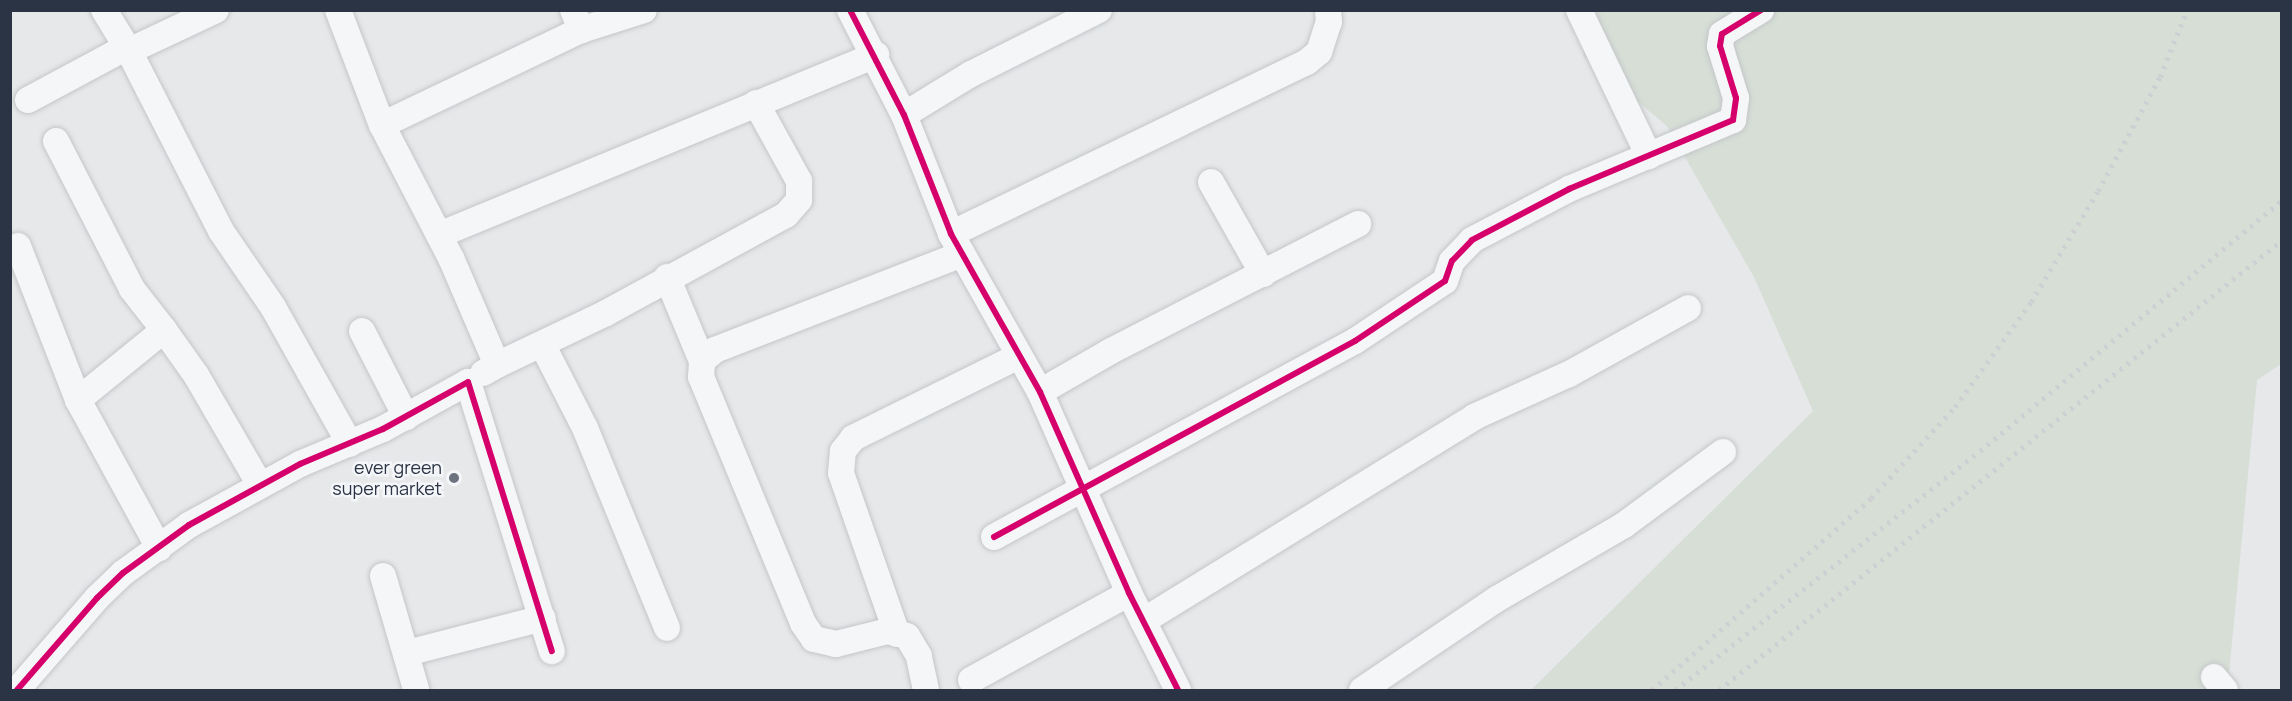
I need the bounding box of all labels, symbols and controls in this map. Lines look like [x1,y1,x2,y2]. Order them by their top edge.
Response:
place label: ever green super market [332,457,442,500]
marker: ever green super market [447,471,461,485]

